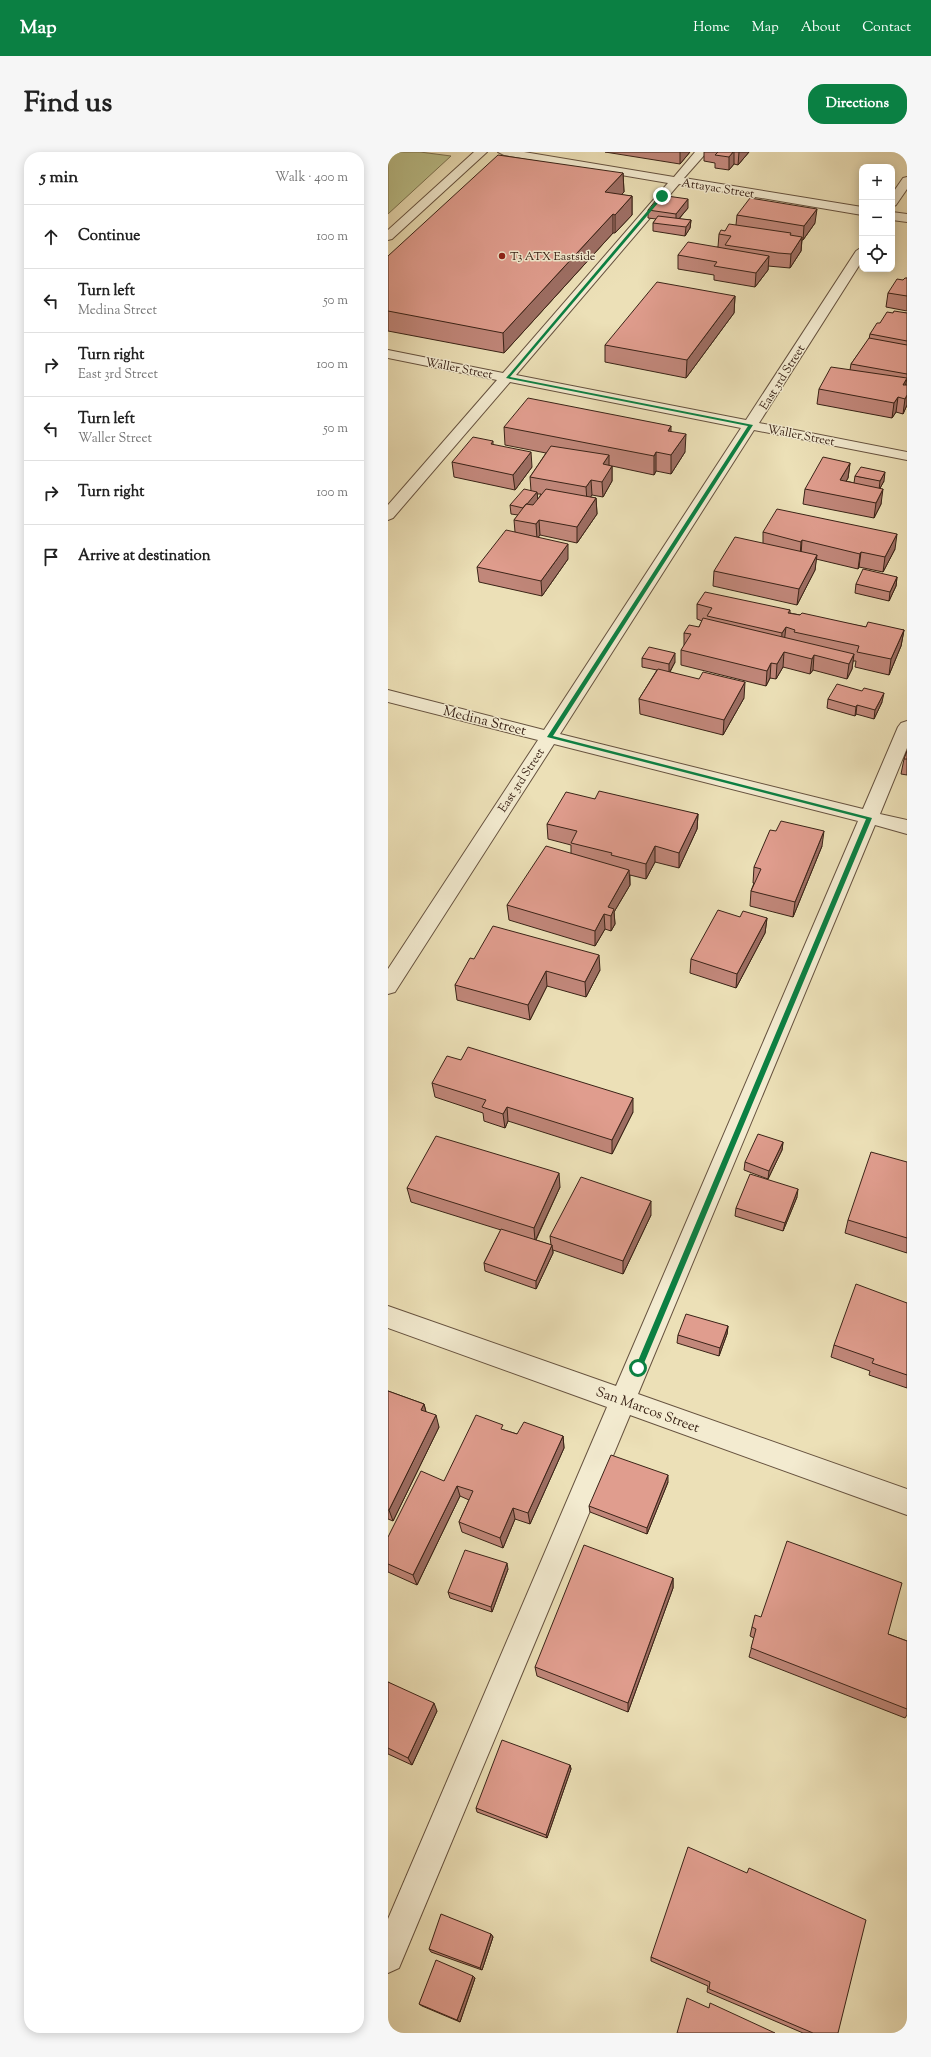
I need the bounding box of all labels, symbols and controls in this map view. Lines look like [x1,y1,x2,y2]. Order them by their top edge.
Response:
text: Map [20,15,57,42]
text: Home [693,18,730,38]
text: Map [752,18,779,38]
text: About [801,18,840,38]
text: Contact [862,18,911,38]
text: Find us [24,84,112,124]
button: Directions [808,84,907,124]
map controls [859,164,895,272]
button: + [859,164,895,200]
text: 5 min [40,166,78,190]
text: Walk · 400 m [275,169,348,187]
street label: Attayac Street [680,174,756,204]
route end [653,187,671,205]
button: − [859,200,895,236]
icon: ahead [40,226,62,248]
text: Continue [78,226,140,247]
text: 100 m [316,228,348,246]
button: locate [859,236,895,272]
place label: T3 ATX Eastside [510,248,596,266]
marker: T3 ATX Eastside [497,251,507,261]
text: Turn left [78,281,135,302]
icon: left [40,290,62,312]
text: 50 m [323,292,348,310]
text: Medina Street [78,302,157,320]
street label: East 3rd Street [756,342,810,414]
text: Turn right [78,345,144,366]
icon: right [40,354,62,376]
street label: Waller Street [424,354,494,384]
text: 100 m [316,356,348,374]
text: East 3rd Street [78,366,158,384]
text: Turn left [78,409,135,430]
icon: left [40,418,62,440]
text: 50 m [323,420,348,438]
street label: Waller Street [766,421,836,451]
text: Waller Street [78,430,152,448]
icon: right [40,482,62,504]
text: Turn right [78,482,144,503]
text: 100 m [316,484,348,502]
icon: arrive [40,546,62,568]
text: Arrive at destination [78,546,211,567]
street label: Medina Street [441,702,528,742]
street label: East 3rd Street [494,745,549,816]
route start [629,1359,647,1377]
street label: San Marcos Street [593,1383,702,1439]

